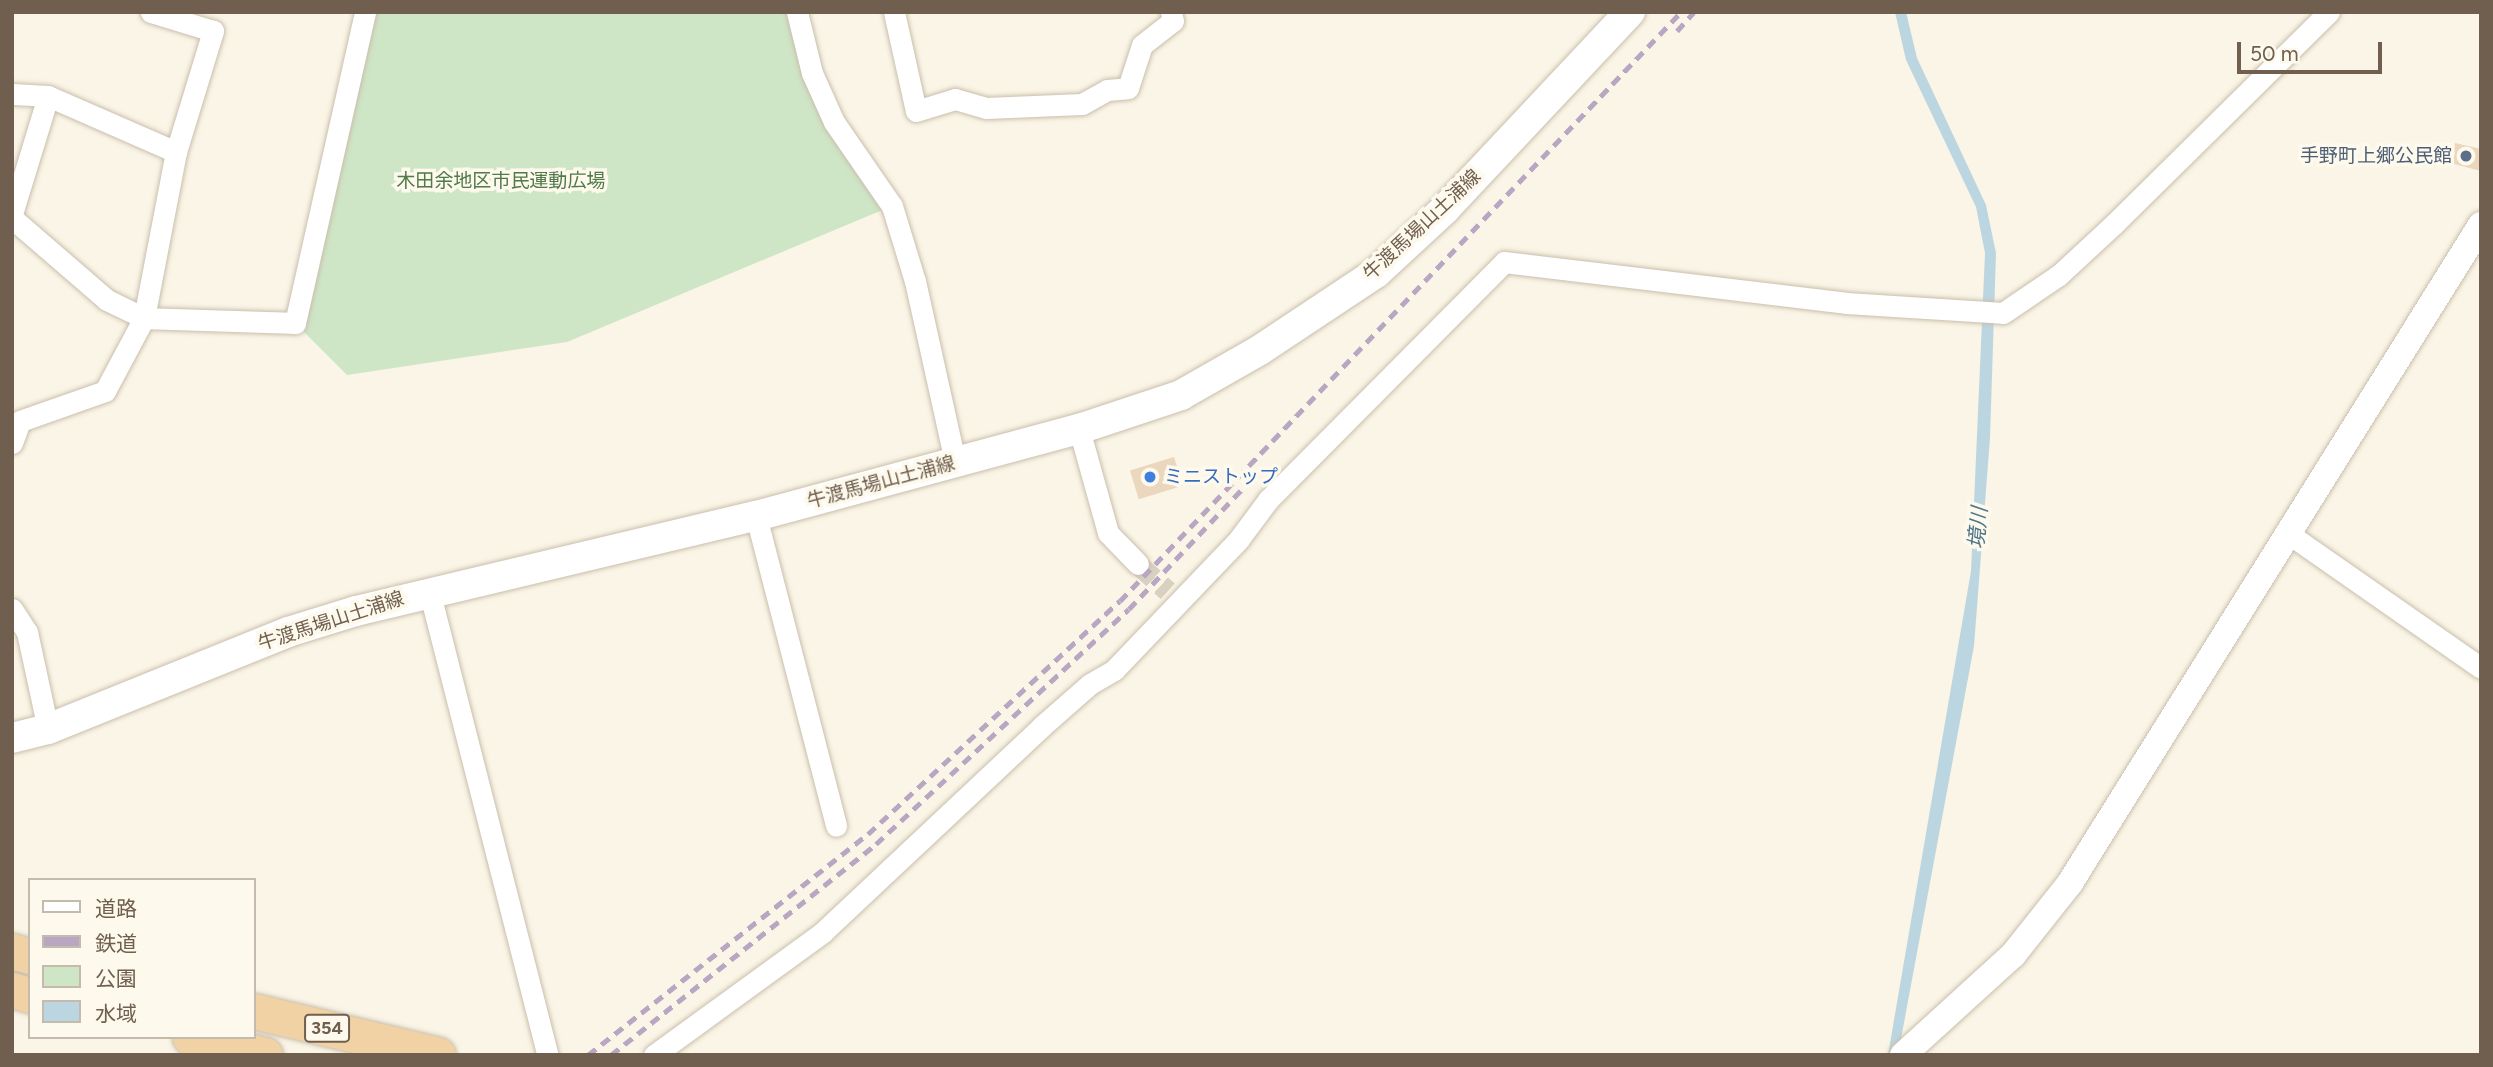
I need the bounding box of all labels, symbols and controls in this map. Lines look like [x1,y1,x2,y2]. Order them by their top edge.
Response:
scale bar [2241,28,2386,72]
text: 50 m [2250,41,2299,66]
place label: 手野町上郷公民館 [2300,145,2452,167]
marker: 手野町上郷公民館 [2458,148,2474,164]
street label: 牛渡馬場山土浦線 [1359,165,1485,285]
park label: 木田余地区市民運動広場 [397,170,605,192]
street label: 牛渡馬場山土浦線 [805,451,957,513]
place label: ミニストップ [1164,466,1278,488]
marker: ミニストップ [1142,469,1158,485]
water label: 境川 [1964,506,1992,550]
street label: 牛渡馬場山土浦線 [255,587,407,655]
legend [28,878,256,1039]
text: 道路 [95,896,137,921]
text: 鉄道 [95,931,137,956]
text: 公園 [95,966,137,991]
text: 水域 [95,1001,137,1026]
road number: 354 [302,1014,352,1042]

